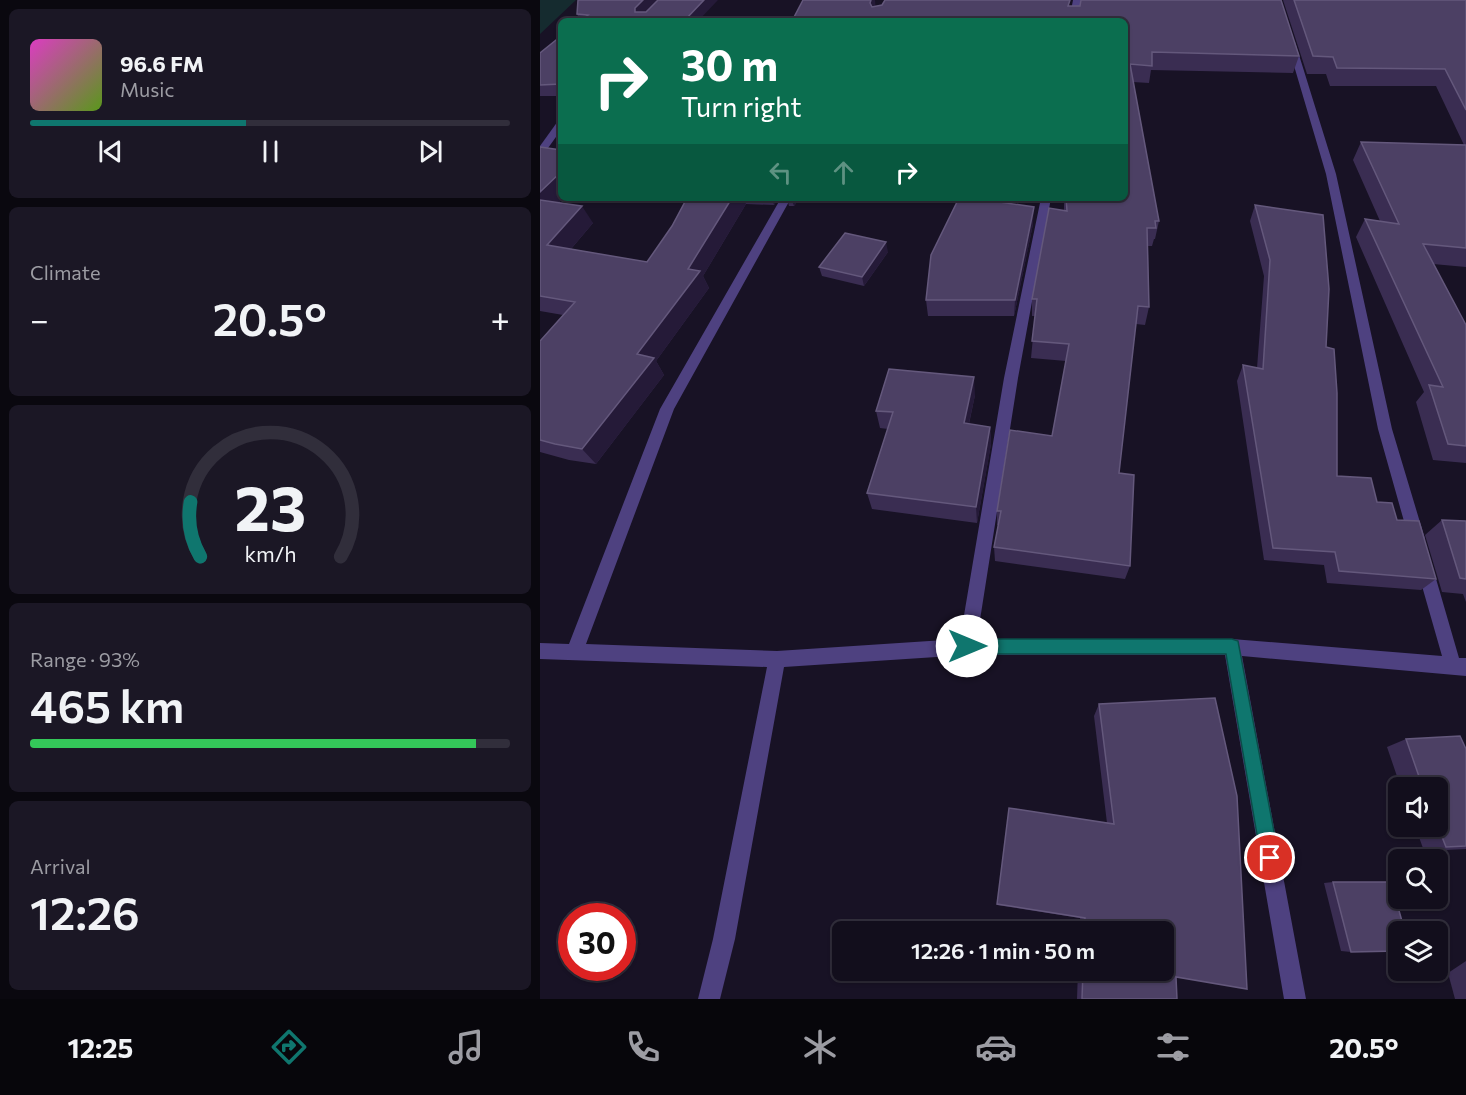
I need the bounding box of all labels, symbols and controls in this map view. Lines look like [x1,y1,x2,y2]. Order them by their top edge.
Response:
text: 30 m [681,38,778,90]
icon: right [582,42,660,120]
text: 96.6 FM [120,50,204,77]
text: Music [120,77,174,101]
text: Turn right [681,90,801,123]
icon: previous [94,135,127,168]
icon: pause [254,135,287,168]
icon: next [414,135,447,168]
icon: left [764,156,797,189]
icon: ahead [827,156,860,189]
icon: right [890,156,923,189]
text: Climate [30,260,100,284]
text: 20.5° [213,290,327,345]
text: − [30,298,49,339]
text: + [491,298,510,339]
text: 23 [234,468,306,544]
text: km/h [244,540,296,566]
position arrow [935,614,999,678]
text: Range · 93% [30,647,140,671]
text: 465 km [30,677,184,732]
map controls [1388,777,1448,981]
button: sound [1388,777,1448,837]
pin [1244,832,1295,883]
icon: arrive [1253,841,1286,874]
button: search [1388,849,1448,909]
text: Arrival [30,854,91,878]
text: 12:26 [30,884,140,939]
speed limit sign: 30 [558,903,636,981]
button: layers [1388,921,1448,981]
text: 12:26 · 1 min · 50 m [911,937,1095,964]
icon: directions [268,1026,310,1068]
icon: music [445,1026,487,1068]
icon: phone [622,1026,664,1068]
icon: climate [799,1026,841,1068]
icon: car [975,1026,1017,1068]
icon: filters [1152,1026,1194,1068]
text: 12:25 [67,1031,133,1064]
text: 20.5° [1329,1031,1398,1064]

